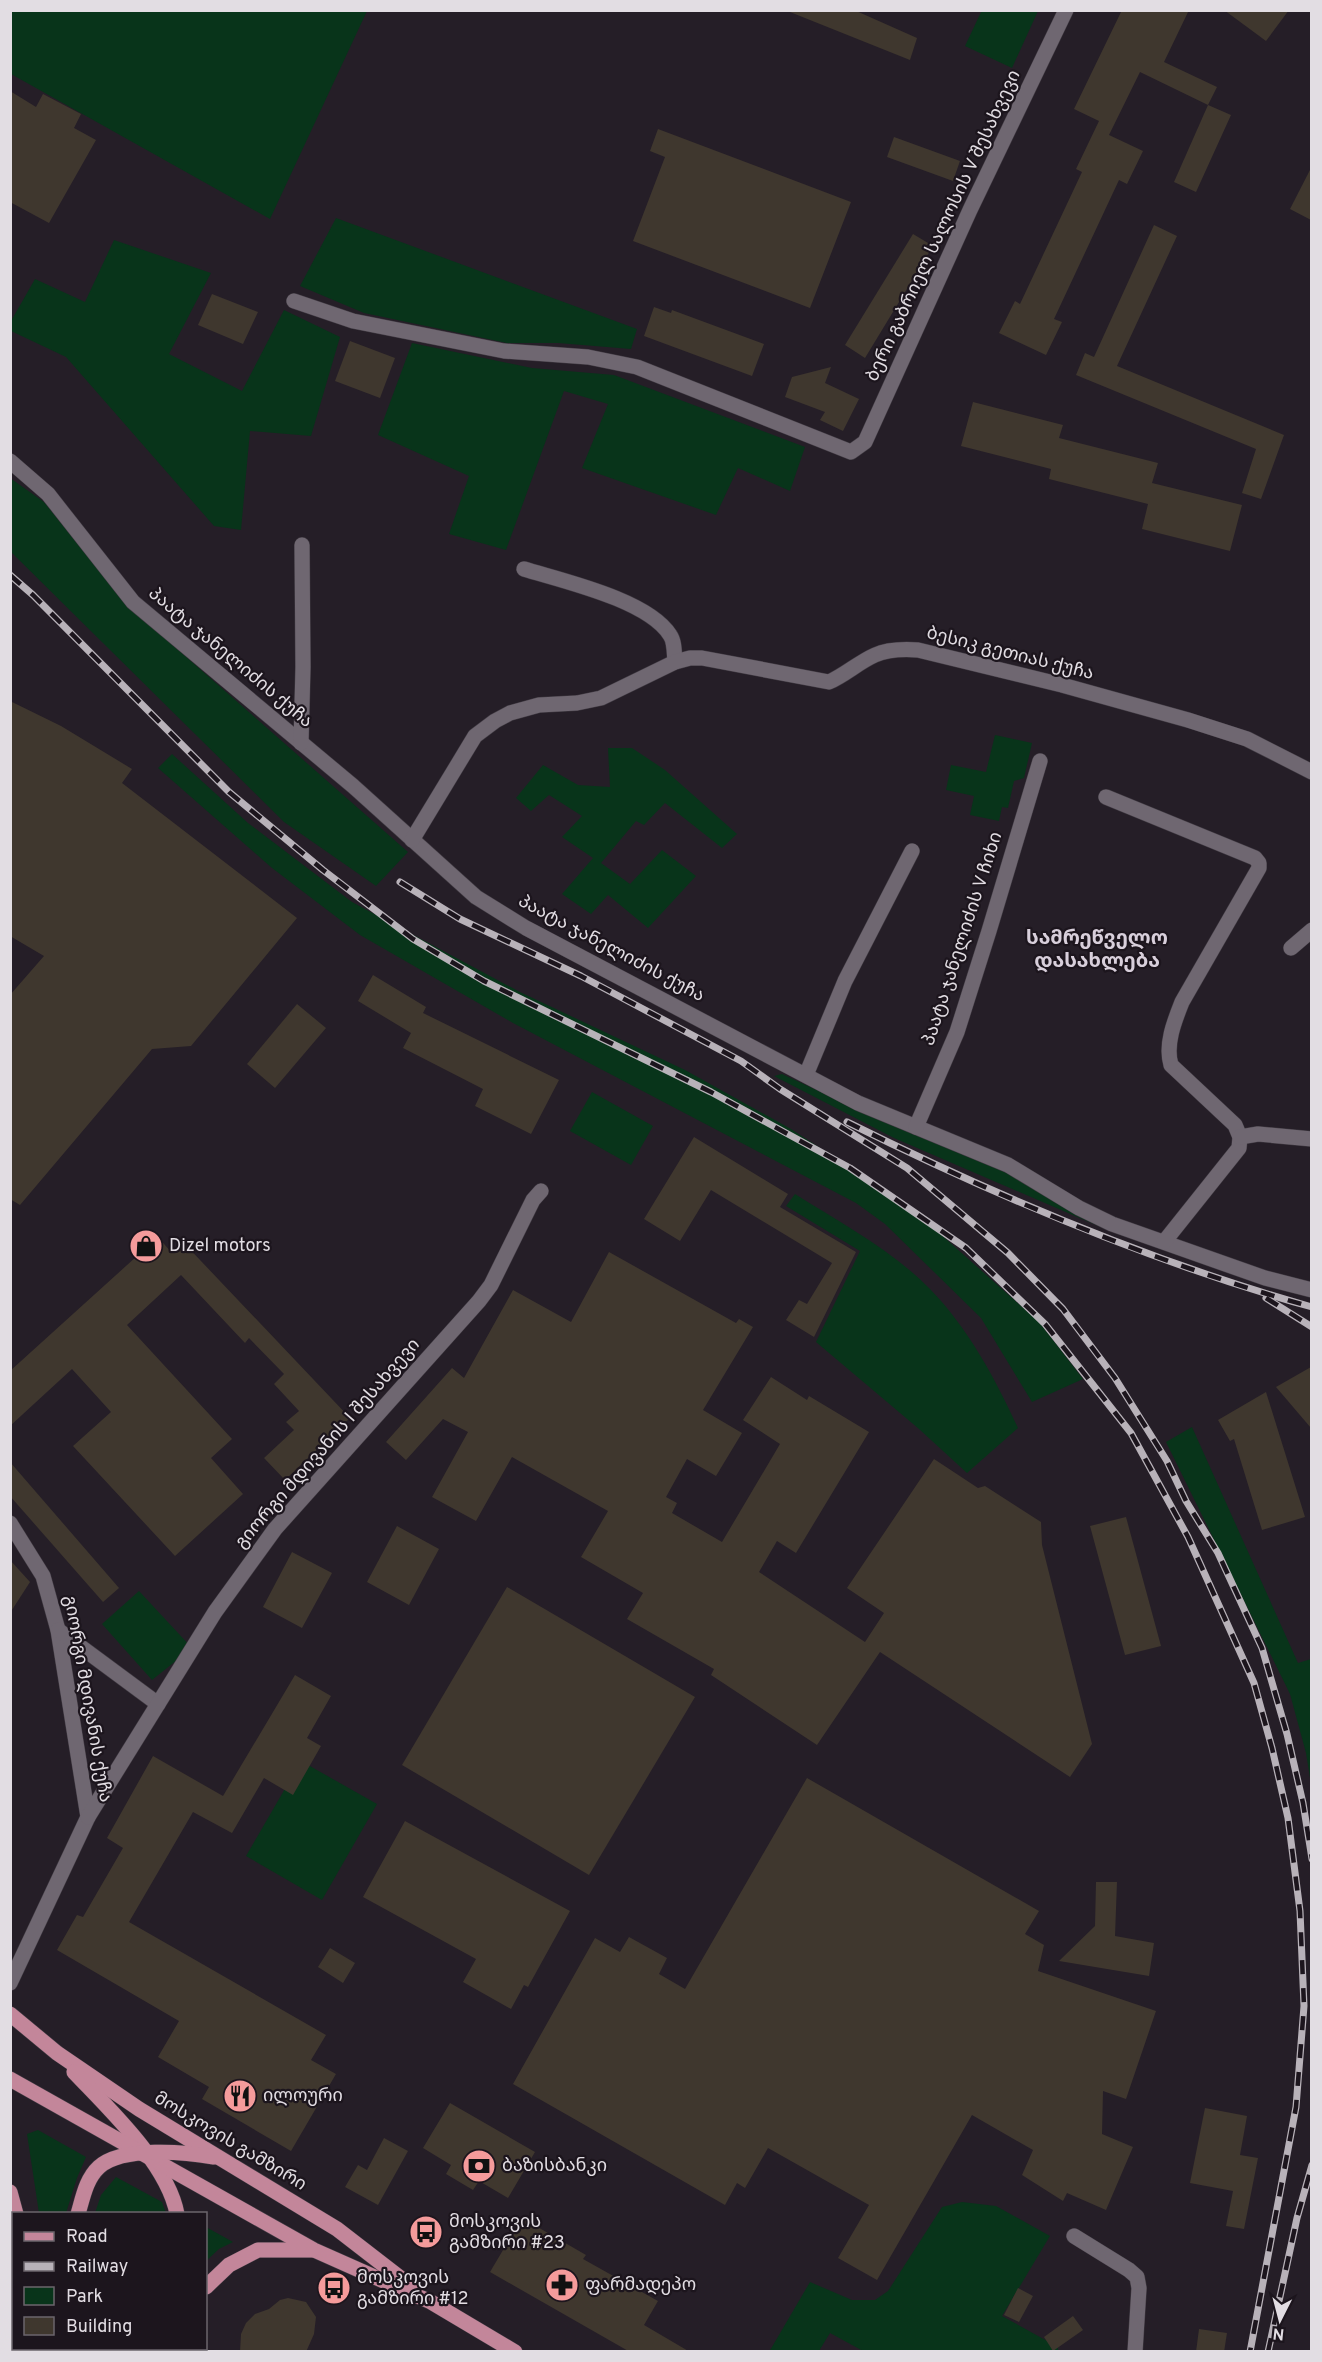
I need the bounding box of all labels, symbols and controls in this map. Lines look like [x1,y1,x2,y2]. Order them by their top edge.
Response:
street label: ბერი გაბრიელ სალოსის V შესახვევი [862,67,1026,385]
street label: პაატა ჯანელიძის ქუჩა [143,582,317,734]
street label: ბესიკ გეთიას ქუჩა [924,622,1096,686]
street label: პაატა ჯანელიძის V ჩიხი [918,829,1008,1049]
street label: პაატა ჯანელიძის ქუჩა [514,890,708,1008]
district label: სამრეწველო დასახლება [1026,926,1168,975]
shop icon: Dizel motors [128,1228,164,1264]
place label: Dizel motors [169,1235,271,1258]
street label: გიორგი მდივანის I შესახვევი [230,1334,426,1554]
street label: გიორგი მდივანის ქუჩა [57,1594,117,1804]
restaurant icon: ილოური [222,2078,258,2114]
place label: ილოური [263,2085,343,2108]
street label: მოსკოვის გამზირი [150,2087,310,2197]
bank icon: ბაზისბანკი [461,2148,497,2184]
place label: ბაზისბანკი [502,2155,607,2178]
place label: მოსკოვის გამზირი #23 [449,2211,565,2255]
legend [12,2212,207,2350]
bus stop icon: მოსკოვის გამზირი #23 [408,2214,444,2250]
text: Road [66,2226,108,2249]
text: Railway [66,2256,128,2279]
place label: მოსკოვის გამზირი #12 [357,2267,469,2311]
pharmacy icon: ფარმადეპო [544,2267,580,2303]
bus stop icon: მოსკოვის გამზირი #12 [316,2270,352,2306]
place label: ფარმადეპო [585,2274,696,2297]
text: Park [66,2286,103,2309]
north arrow [1250,2290,1310,2350]
text: Building [66,2316,132,2339]
text: N [1272,2322,1285,2343]

